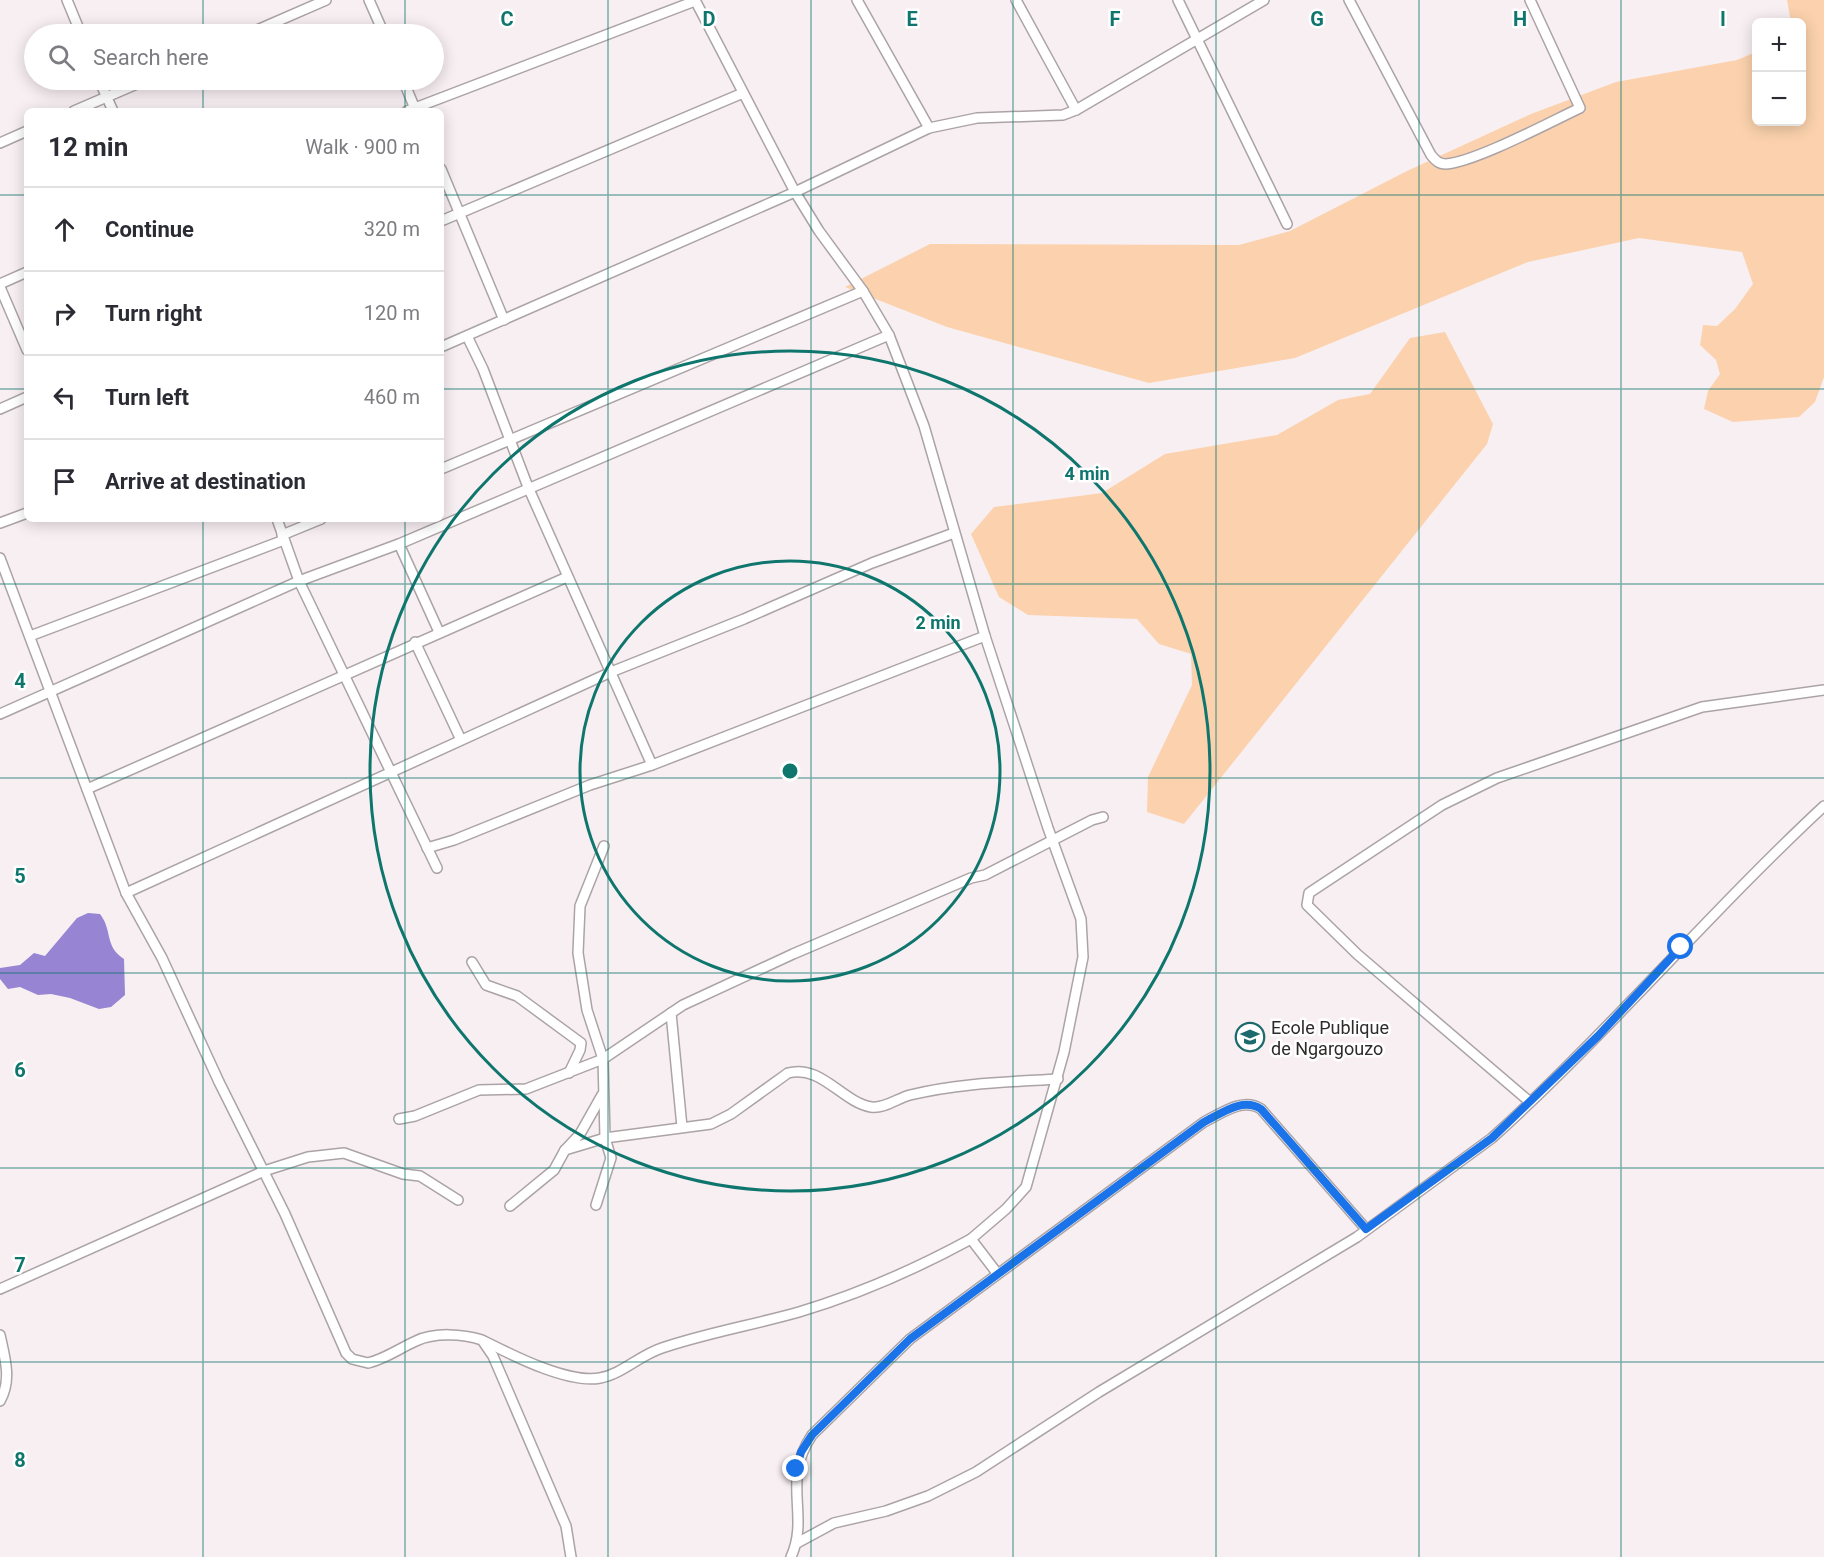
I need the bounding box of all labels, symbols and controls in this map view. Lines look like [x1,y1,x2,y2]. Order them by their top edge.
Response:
text: C [500,7,514,31]
text: D [703,7,716,31]
text: E [906,7,918,31]
text: F [1110,7,1121,31]
text: G [1310,7,1324,31]
text: H [1513,7,1527,31]
text: I [1720,7,1726,31]
map controls [1752,18,1806,126]
button: + [1752,18,1806,72]
search box [24,24,444,90]
icon: search [45,41,78,74]
text: Search here [93,45,209,70]
button: − [1752,72,1806,126]
text: 12 min [48,132,128,162]
text: Walk · 900 m [305,135,420,159]
icon: ahead [48,213,81,246]
text: Continue [105,217,194,242]
text: 320 m [364,217,420,241]
icon: right [48,297,81,330]
text: Turn right [105,301,202,326]
text: 120 m [364,301,420,325]
icon: left [48,381,81,414]
text: Turn left [105,385,189,410]
text: 460 m [364,385,420,409]
text: 4 min [1064,463,1110,484]
icon: arrive [48,465,81,498]
text: Arrive at destination [105,469,306,494]
text: 2 min [915,612,961,633]
text: 4 [14,669,26,693]
centre of rings [780,761,800,781]
text: 5 [14,864,26,888]
route start [1667,933,1693,959]
place label: Ecole Publique de Ngargouzo [1271,1017,1389,1059]
school or university icon: Ecole Publique de Ngargouzo [1234,1021,1266,1053]
text: 6 [14,1058,26,1082]
text: 7 [14,1253,26,1277]
text: 8 [14,1448,26,1472]
route end [782,1455,808,1481]

